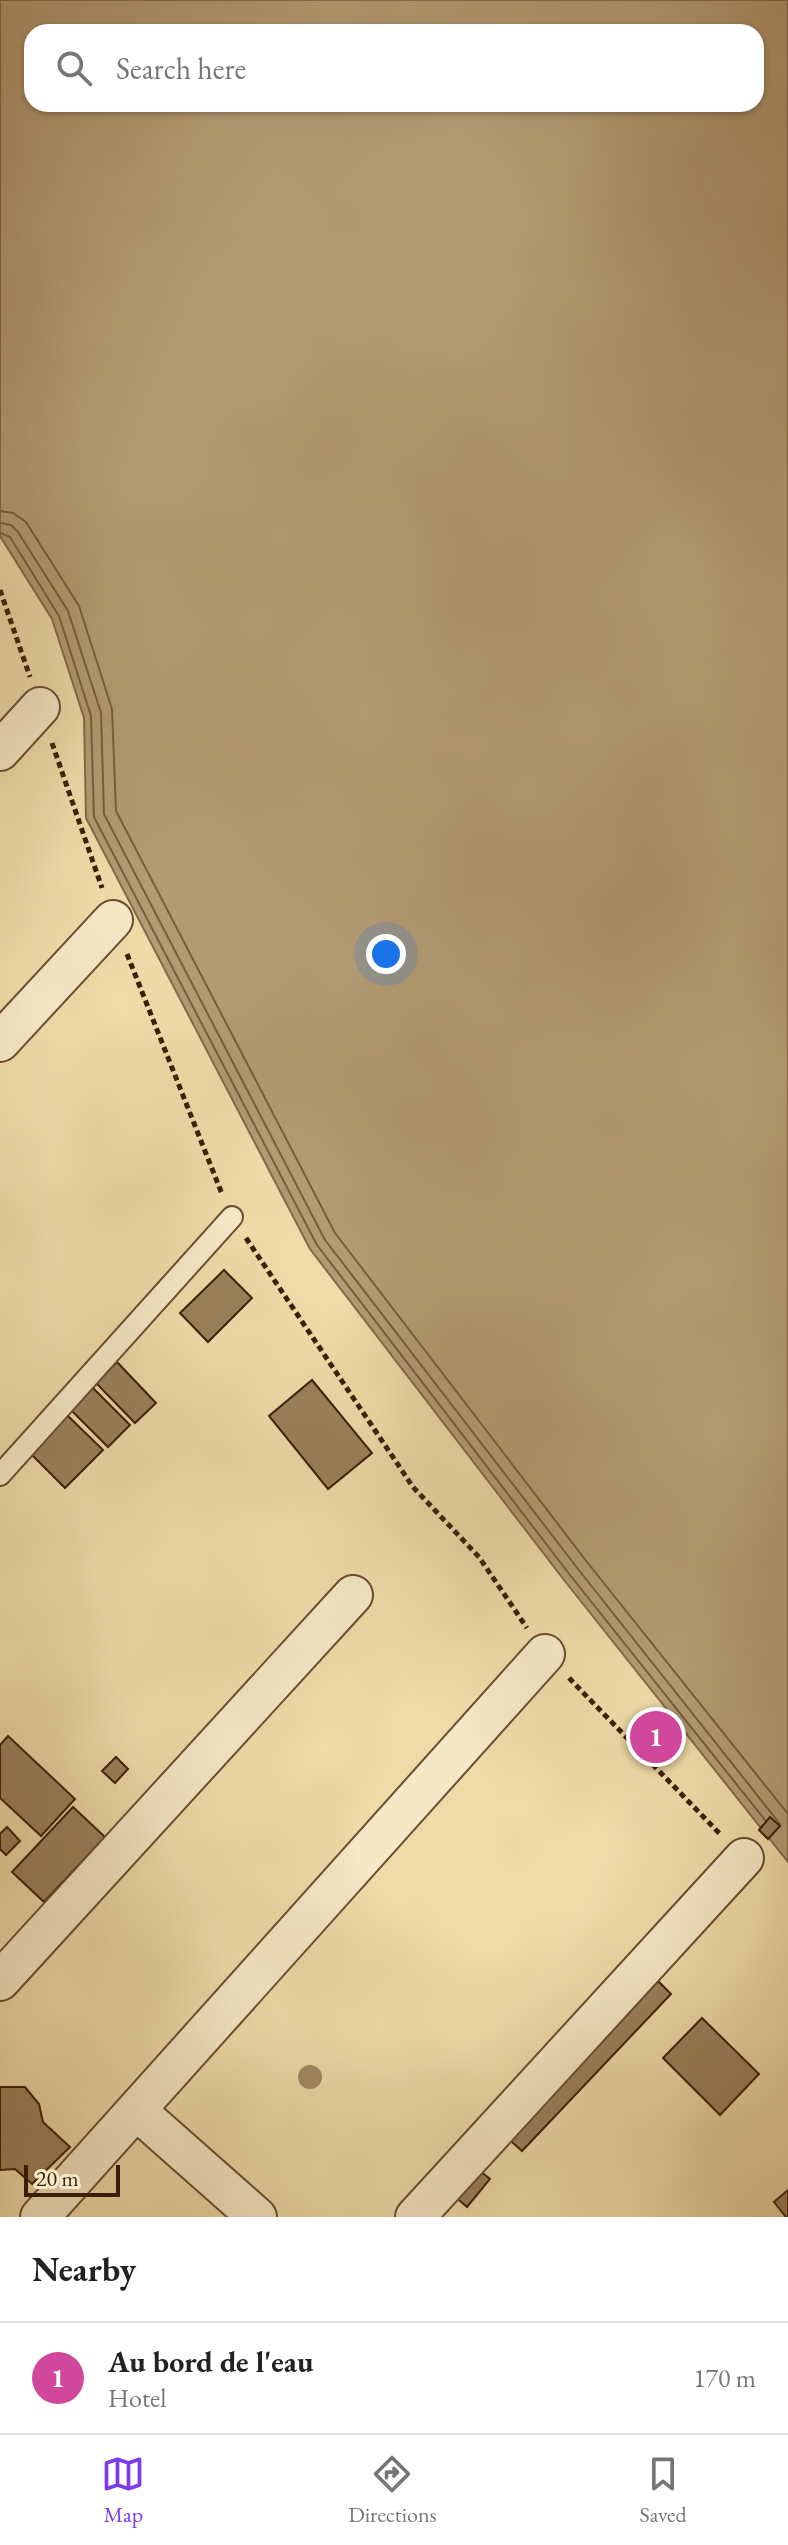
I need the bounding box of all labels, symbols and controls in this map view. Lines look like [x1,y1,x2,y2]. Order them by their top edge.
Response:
search box [24,24,764,112]
icon: search [52,46,96,90]
text: Search here [116,49,246,88]
your location [366,934,406,974]
pin: 1 [630,1707,682,1767]
scale bar [24,2161,120,2197]
text: 20 m [36,2164,79,2193]
text: Nearby [32,2247,136,2291]
text: Au bord de l'eau [108,2342,314,2381]
text: 1 [51,2361,65,2395]
text: 170 m [693,2361,756,2395]
text: Hotel [108,2381,166,2415]
tab: Map [101,2452,145,2529]
tab: Directions [348,2452,437,2529]
tab: Saved [639,2452,687,2529]

